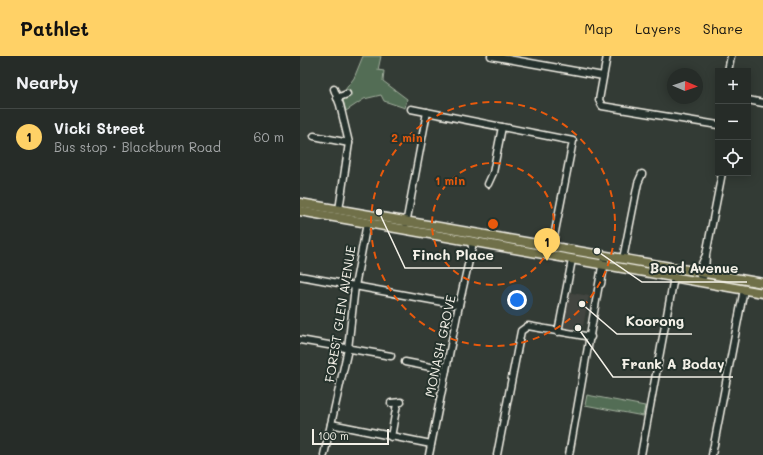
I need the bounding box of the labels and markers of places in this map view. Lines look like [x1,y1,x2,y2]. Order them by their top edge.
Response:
centre of rings [486,217,500,231]
pin: 1 [534,228,560,261]
callout: Finch Place [405,242,502,268]
callout: Bond Avenue [642,256,747,282]
callout: Koorong [617,308,692,334]
callout: Frank A Boday [613,351,733,377]

